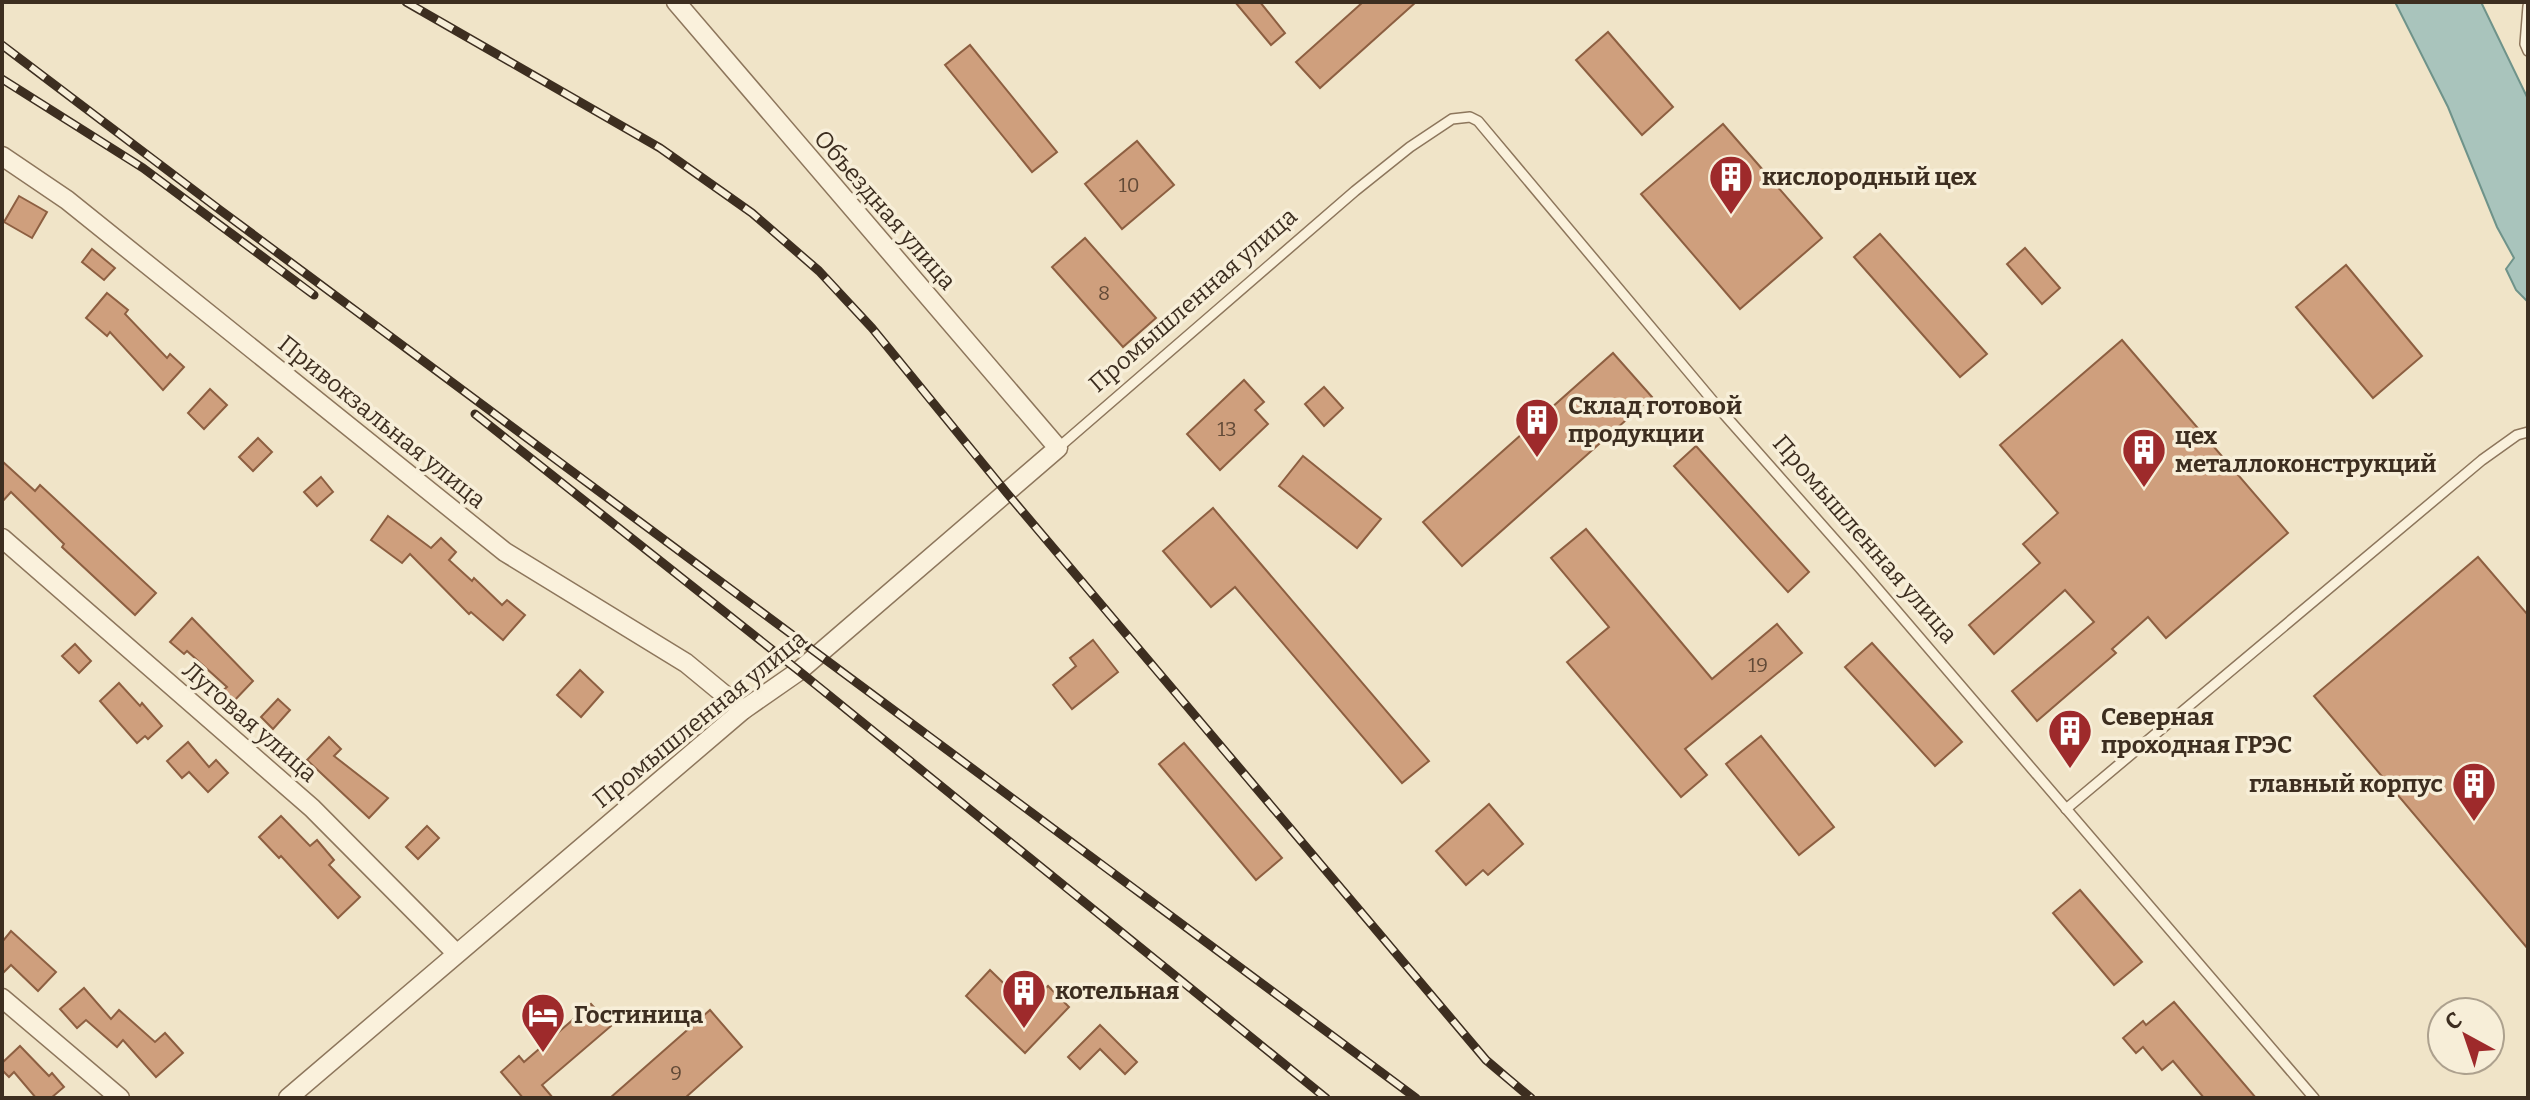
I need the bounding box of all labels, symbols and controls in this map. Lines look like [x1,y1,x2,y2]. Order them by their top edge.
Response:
street label: Объездная улица [808,125,962,295]
building icon: кислородный цех [1707,153,1755,216]
place label: кислородный цех [1762,163,1977,191]
house number: 10 [1119,173,1139,197]
street label: Промышленная улица [1083,202,1303,398]
house number: 8 [1098,281,1110,305]
street label: Привокзальная улица [273,330,491,514]
place label: Склад готовой продукции [1568,392,1742,448]
building icon: Склад готовой продукции [1513,396,1561,459]
house number: 13 [1217,417,1237,441]
place label: цех металлоконструкций [2175,422,2436,478]
building icon: цех металлоконструкций [2120,426,2168,489]
street label: Промышленная улица [1767,429,1963,649]
street label: Промышленная улица [588,624,812,814]
house number: 19 [1748,653,1768,677]
street label: Луговая улица [177,656,323,788]
place label: Северная проходная ГРЭС [2101,703,2292,759]
building icon: Северная проходная ГРЭС [2046,707,2094,770]
building icon: главный корпус [2450,760,2498,823]
place label: главный корпус [2249,770,2443,798]
building icon: котельная [1000,967,1048,1030]
place label: котельная [1055,977,1179,1005]
hotel icon: Гостиница [519,991,567,1054]
north arrow [2426,996,2506,1076]
place label: Гостиница [574,1001,704,1029]
text: С [2439,1006,2468,1036]
house number: 9 [670,1061,682,1085]

